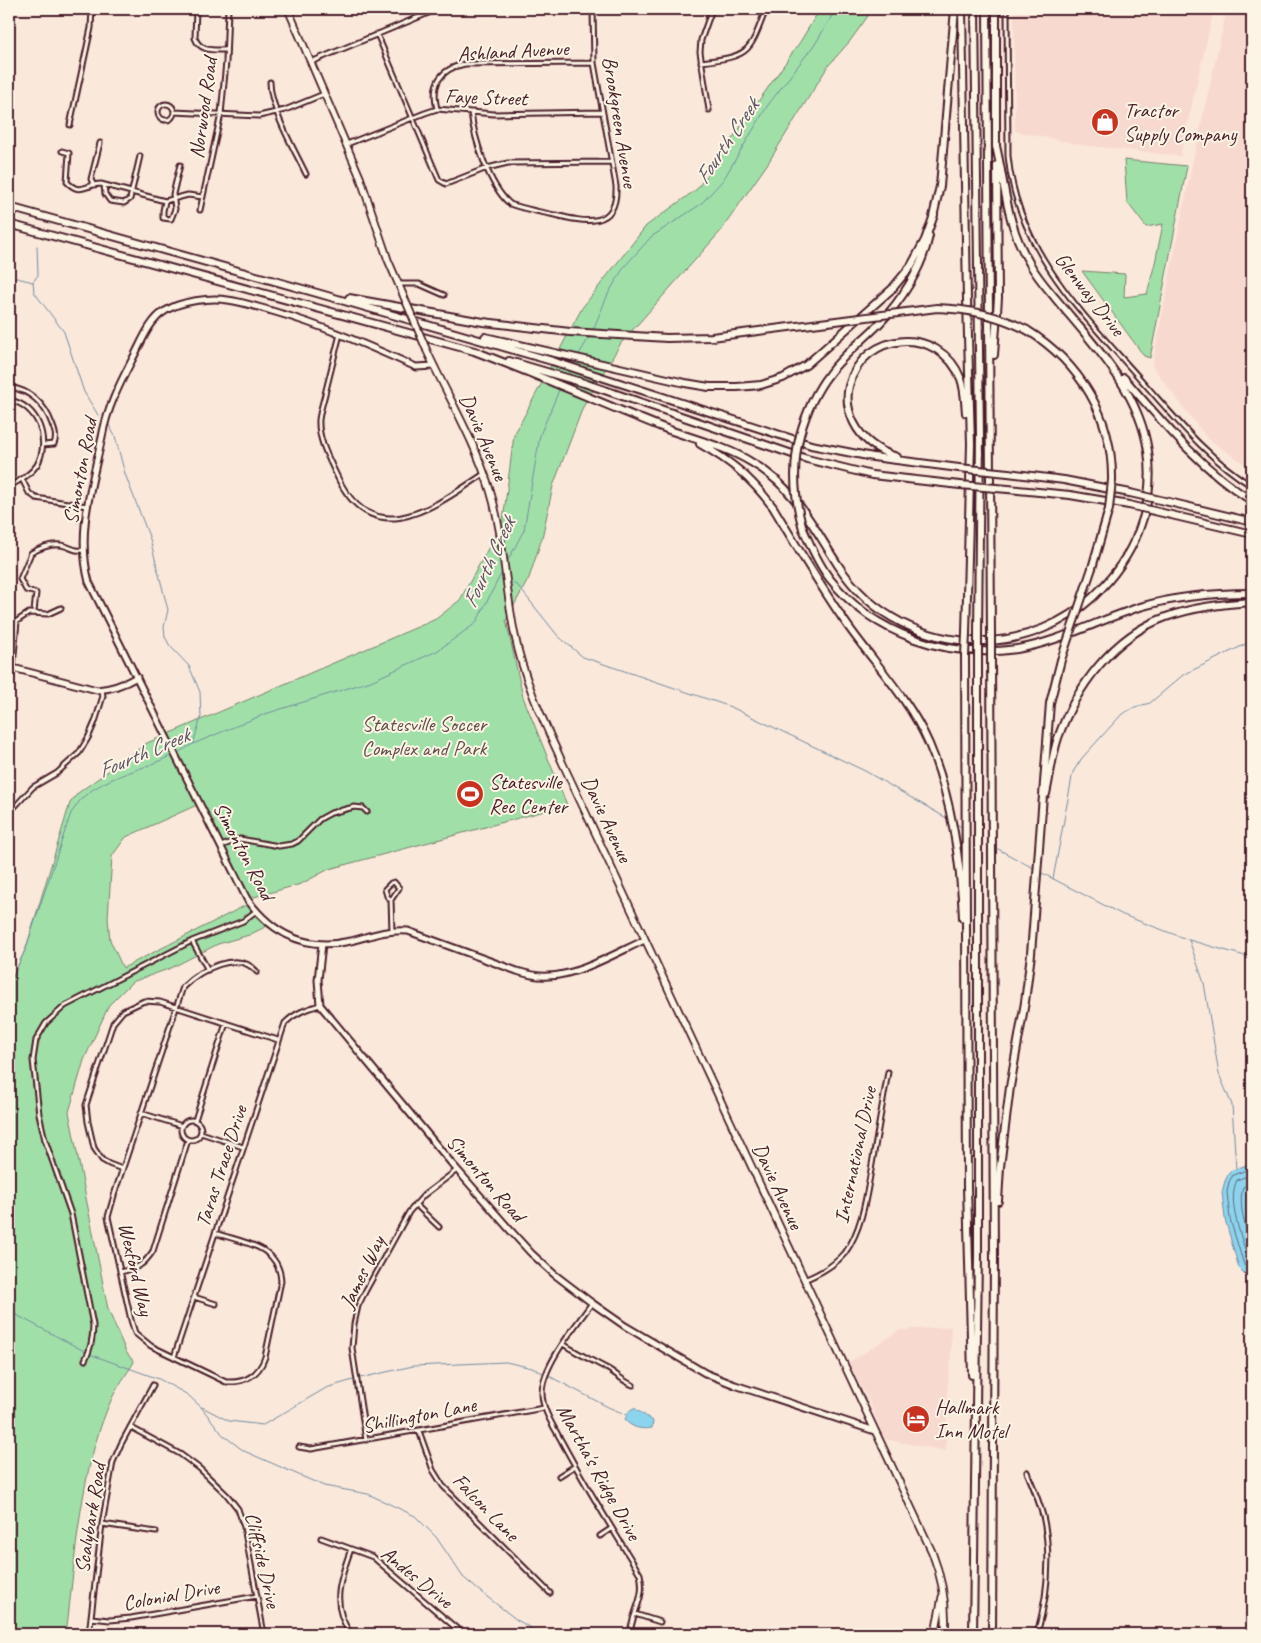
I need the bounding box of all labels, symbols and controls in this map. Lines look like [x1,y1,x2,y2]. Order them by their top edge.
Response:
street label: Ashland Avenue [457,35,571,67]
street label: Norwood Road [183,52,223,160]
street label: Brookgreen Avenue [597,55,644,192]
street label: Faye Street [445,83,529,111]
water label: Fourth Creek [688,90,768,189]
place label: Tractor Supply Company [1124,97,1238,147]
shop icon: Tractor Supply Company [1090,107,1120,137]
street label: Glenway Drive [1049,247,1132,343]
street label: Davie Avenue [454,390,514,486]
street label: Simonton Road [57,412,104,526]
water label: Fourth Creek [456,509,524,612]
park label: Statesville Soccer Complex and Park [362,711,488,761]
water label: Fourth Creek [93,720,197,785]
place label: Statesville Rec Center [489,769,570,819]
street label: Davie Avenue [576,772,639,867]
sports icon: Statesville Rec Center [455,779,485,809]
street label: Simonton Road [207,798,282,908]
street label: International Drive [828,1082,883,1226]
street label: Taras Trace Drive [189,1101,253,1230]
street label: Simonton Road [441,1129,533,1230]
street label: Davie Avenue [747,1139,810,1234]
street label: Wexford Way [113,1220,160,1320]
street label: James Way [333,1230,391,1313]
street label: Shillington Lane [360,1391,479,1439]
place label: Hallmark Inn Motel [935,1394,1010,1444]
street label: Martha's Ridge Drive [551,1399,648,1547]
hotel icon: Hallmark Inn Motel [901,1404,931,1434]
street label: Scalybark Road [68,1458,112,1575]
street label: Falcon Lane [447,1467,526,1548]
street label: Cliffside Drive [239,1510,287,1611]
street label: Andes Drive [376,1540,459,1614]
street label: Colonial Drive [121,1574,222,1616]

